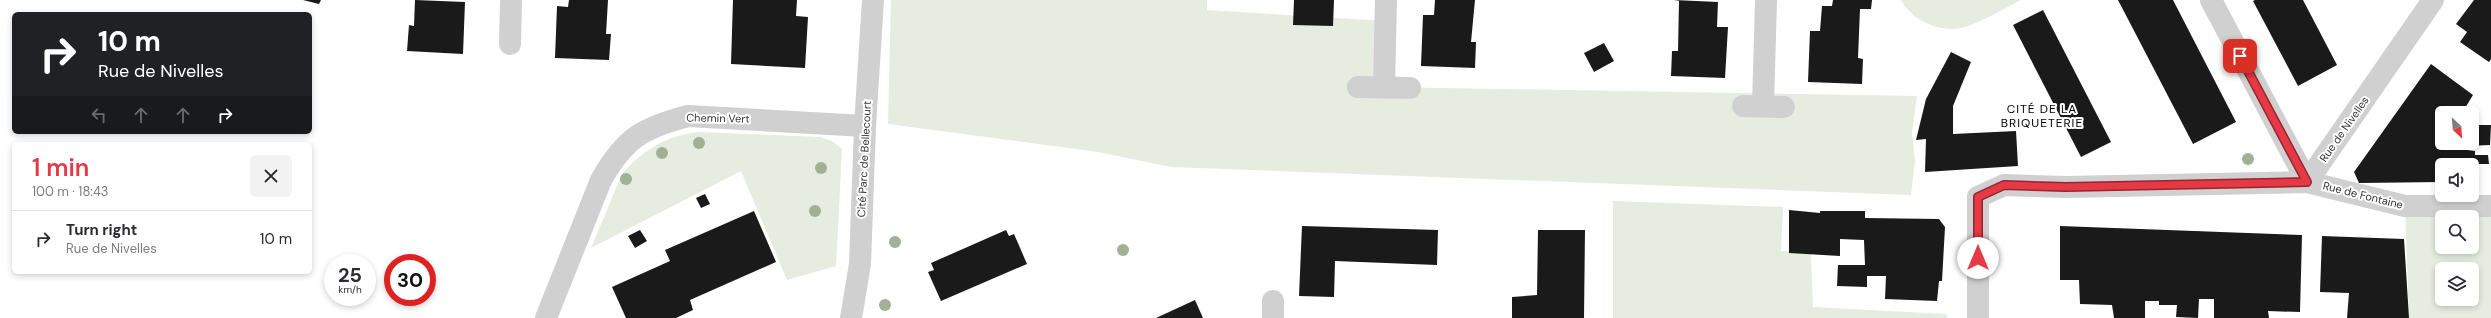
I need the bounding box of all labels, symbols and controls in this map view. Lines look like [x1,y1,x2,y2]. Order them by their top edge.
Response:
text: 10 m [98,23,161,60]
icon: right [32,28,84,80]
pin [2223,39,2257,73]
icon: arrive [2229,45,2251,67]
text: Rue de Nivelles [98,59,224,83]
street label: Rue de Nivelles [2316,94,2372,164]
street label: Cité Parc de Bellecourt [854,100,874,218]
district label: CITÉ DE LA BRIQUETERIE [2001,101,2083,131]
icon: left [88,104,110,126]
icon: ahead [130,104,152,126]
icon: ahead [172,104,194,126]
icon: right [214,104,236,126]
north arrow [2435,106,2479,150]
map controls [2435,106,2479,306]
street label: Chemin Vert [686,110,750,126]
text: 1 min [32,152,89,183]
button: close [250,155,292,197]
button: sound [2435,158,2479,202]
street label: Rue de Fontaine [2321,178,2405,212]
text: 100 m · 18:43 [32,183,109,200]
button: search [2435,210,2479,254]
text: Turn right [66,220,137,240]
icon: right [32,228,54,250]
text: 10 m [260,229,292,249]
position arrow [1957,237,1999,279]
text: Rue de Nivelles [66,240,157,257]
speed limit sign: 30 [384,254,436,306]
text: 25 [338,262,362,288]
button: layers [2435,262,2479,306]
text: km/h [338,283,362,296]

